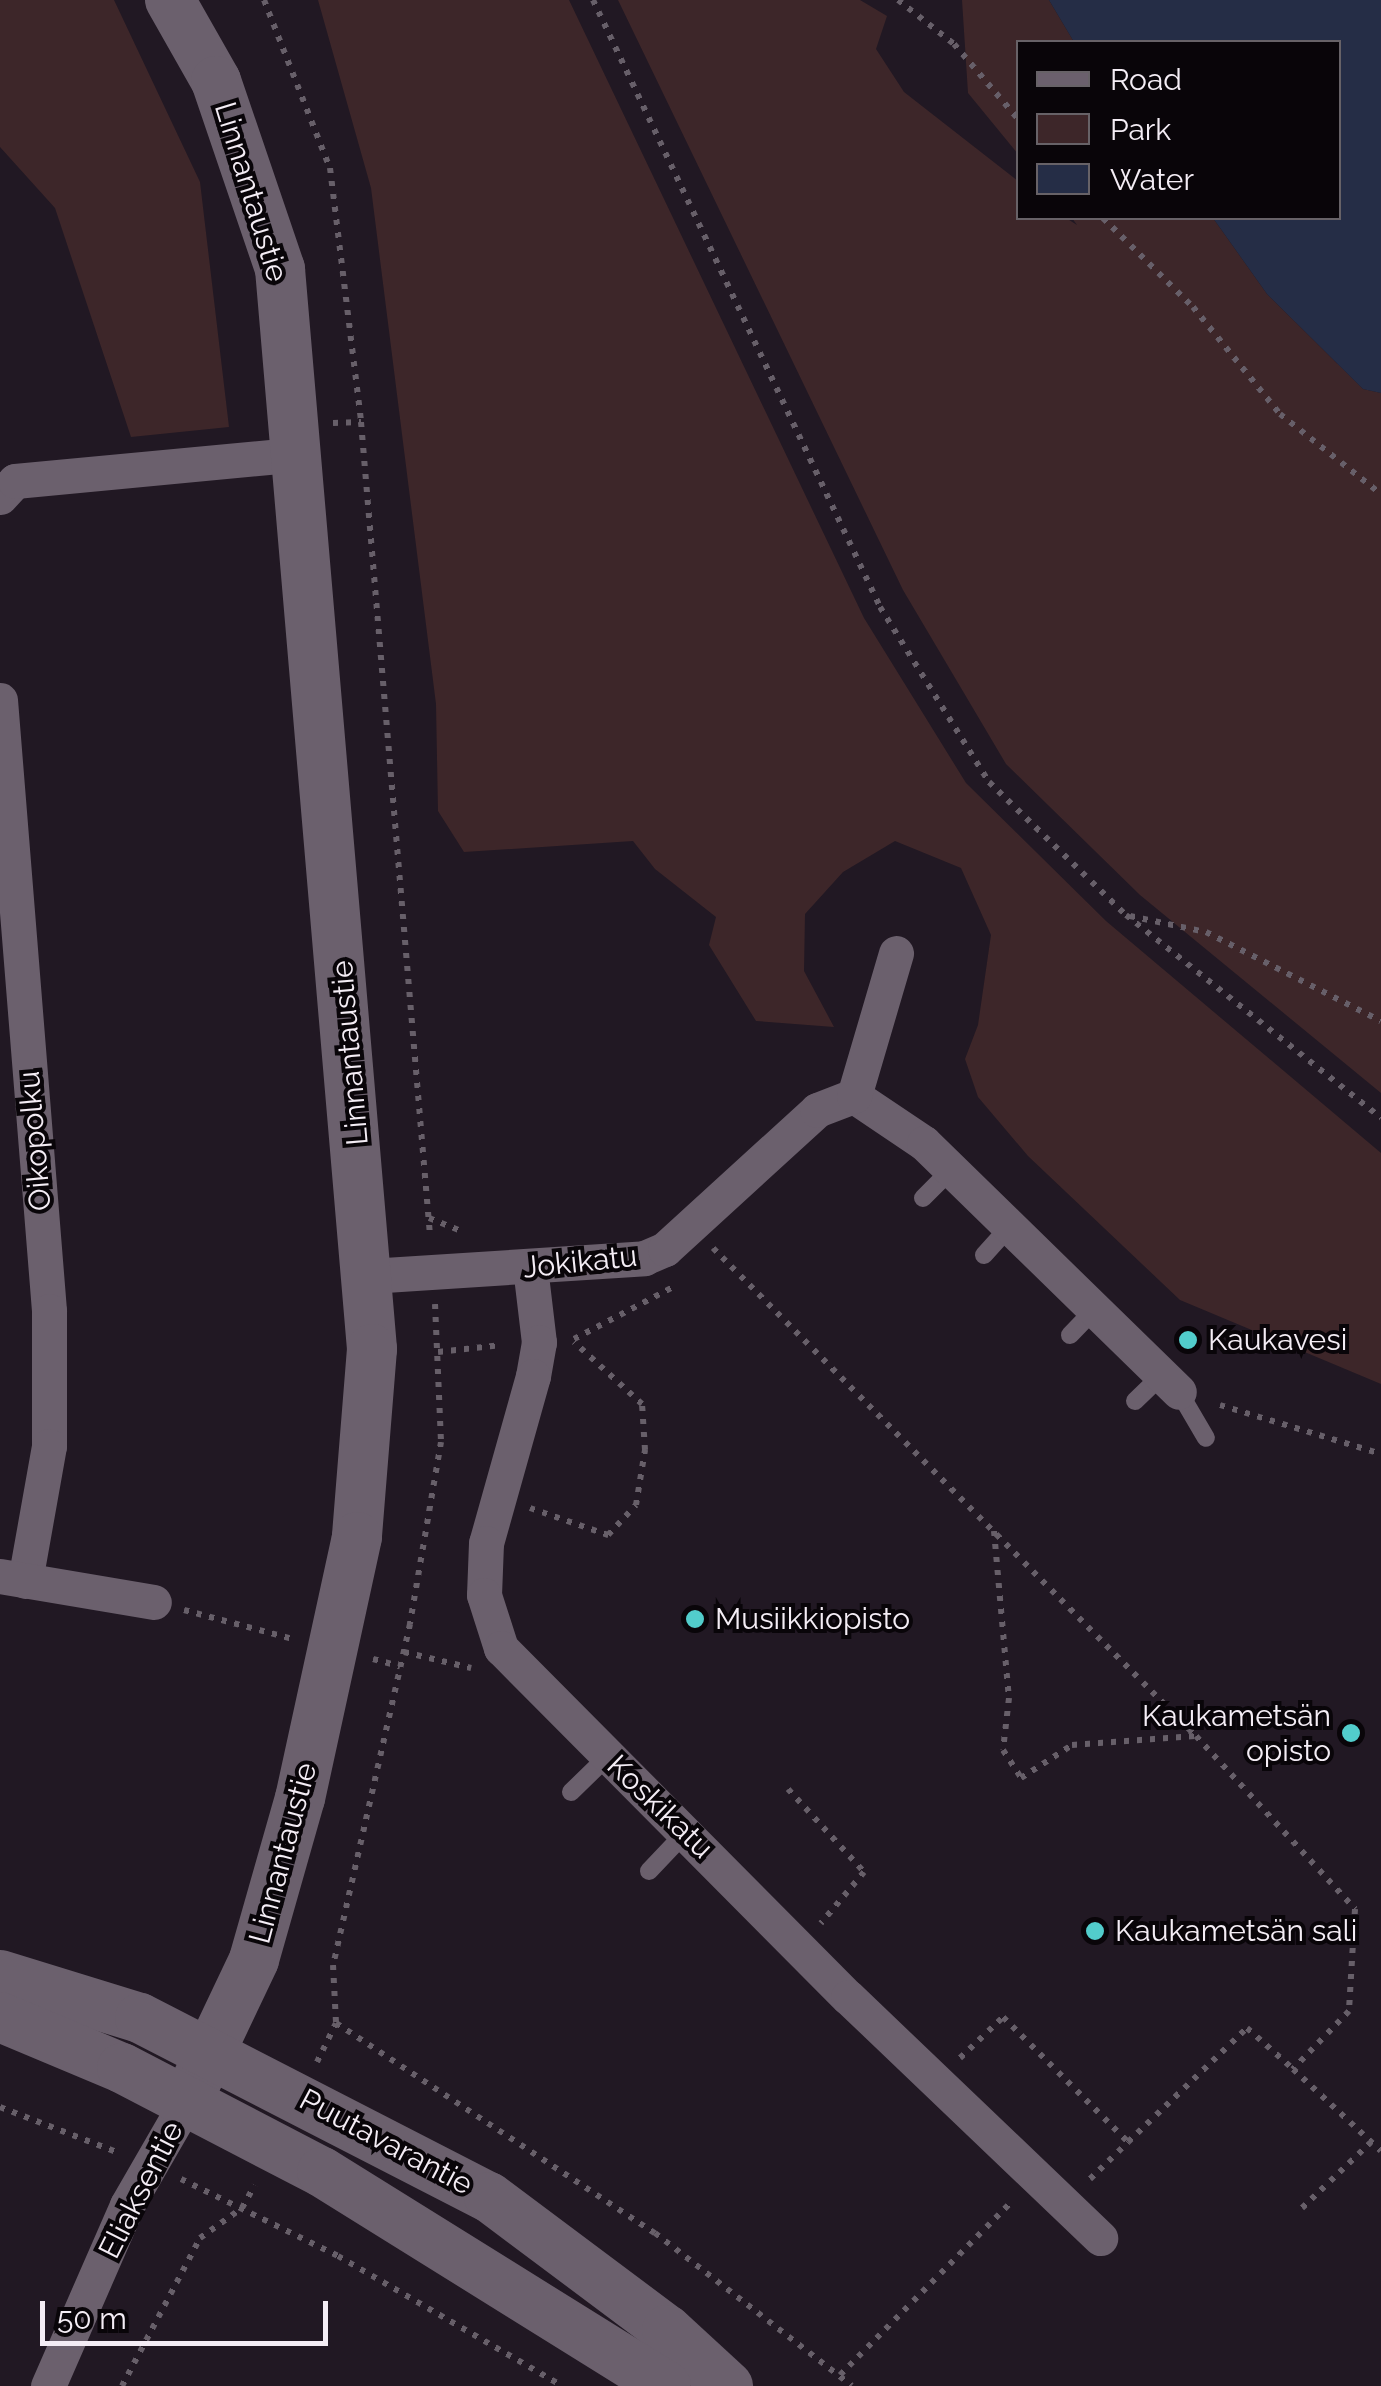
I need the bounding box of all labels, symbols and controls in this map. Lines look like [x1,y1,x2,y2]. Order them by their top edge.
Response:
legend [1016,40,1341,220]
text: Road [1110,62,1182,97]
street label: Linnantaustie [207,98,295,286]
text: Park [1110,112,1171,147]
text: Water [1110,162,1194,197]
street label: Linnantaustie [324,959,376,1147]
street label: Oikopolku [11,1070,59,1212]
street label: Jokikatu [521,1238,639,1286]
place label: Kaukavesi [1208,1322,1347,1358]
marker: Kaukavesi [1177,1329,1199,1351]
place label: Musiikkiopisto [715,1601,910,1637]
marker: Musiikkiopisto [684,1608,706,1630]
place label: Kaukametsän opisto [1142,1698,1331,1768]
marker: Kaukametsän opisto [1340,1722,1362,1744]
street label: Koskikatu [600,1748,720,1866]
street label: Linnantaustie [242,1759,324,1947]
place label: Kaukametsän sali [1115,1913,1357,1949]
marker: Kaukametsän sali [1084,1920,1106,1942]
street label: Puutavarantie [293,2081,479,2203]
street label: Eliaksentie [91,2116,191,2264]
scale bar [45,2281,332,2343]
text: 50 m [57,2301,127,2336]

